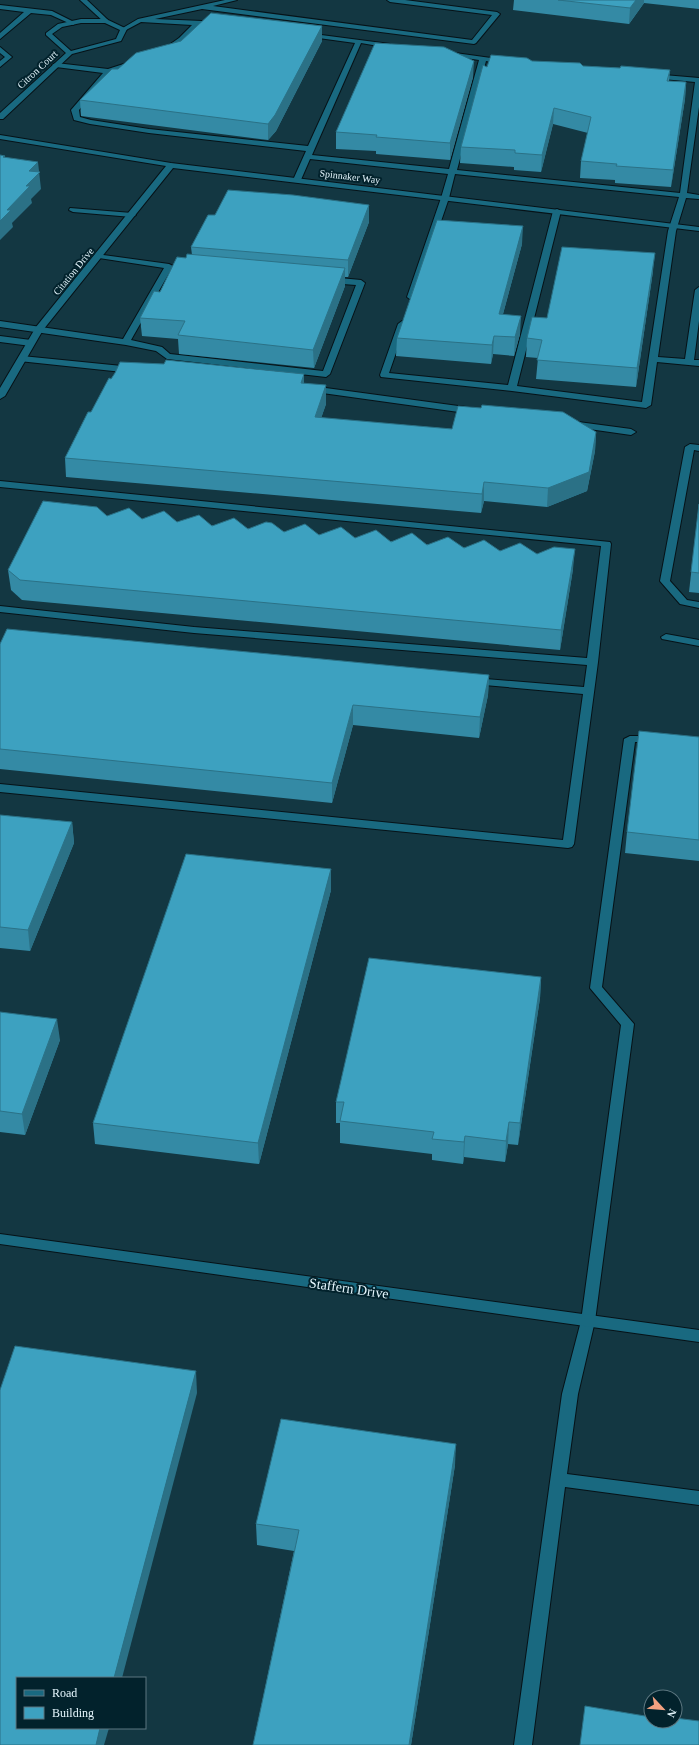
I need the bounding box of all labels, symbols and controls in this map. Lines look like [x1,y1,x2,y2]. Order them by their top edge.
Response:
street label: Citron Court [15,48,60,91]
street label: Spinnaker Way [319,167,381,186]
street label: Citation Drive [51,245,96,297]
street label: Staffern Drive [308,1275,390,1302]
legend [16,1677,146,1729]
text: Road [52,1686,77,1700]
north arrow [643,1689,683,1729]
text: Building [52,1706,94,1720]
text: N [665,1707,679,1720]

